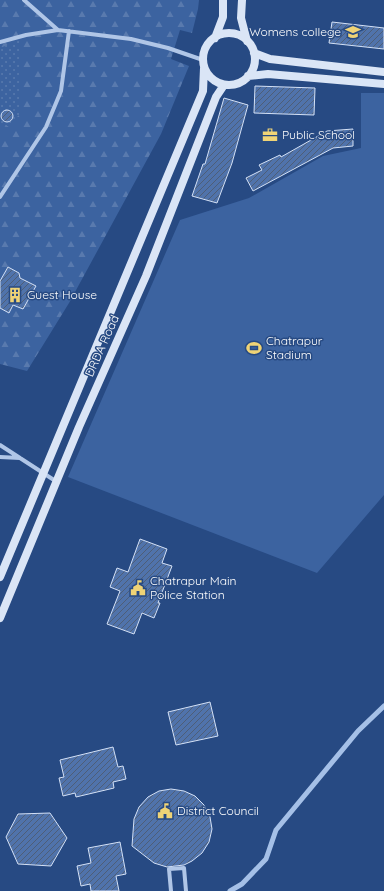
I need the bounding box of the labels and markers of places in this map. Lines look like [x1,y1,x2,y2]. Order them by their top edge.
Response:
school or university icon: Womens college [344,23,362,41]
place label: Womens college [249,24,341,39]
office icon: Public School [261,126,279,144]
place label: Public School [282,127,355,142]
building icon: Guest House [6,286,24,304]
place label: Guest House [27,287,97,302]
place label: Chatrapur Stadium [266,333,323,362]
sports icon: Chatrapur Stadium [245,339,263,357]
place label: Chatrapur Main Police Station [150,573,236,602]
public building icon: Chatrapur Main Police Station [129,579,147,597]
public building icon: District Council [156,802,174,820]
place label: District Council [177,803,259,818]

